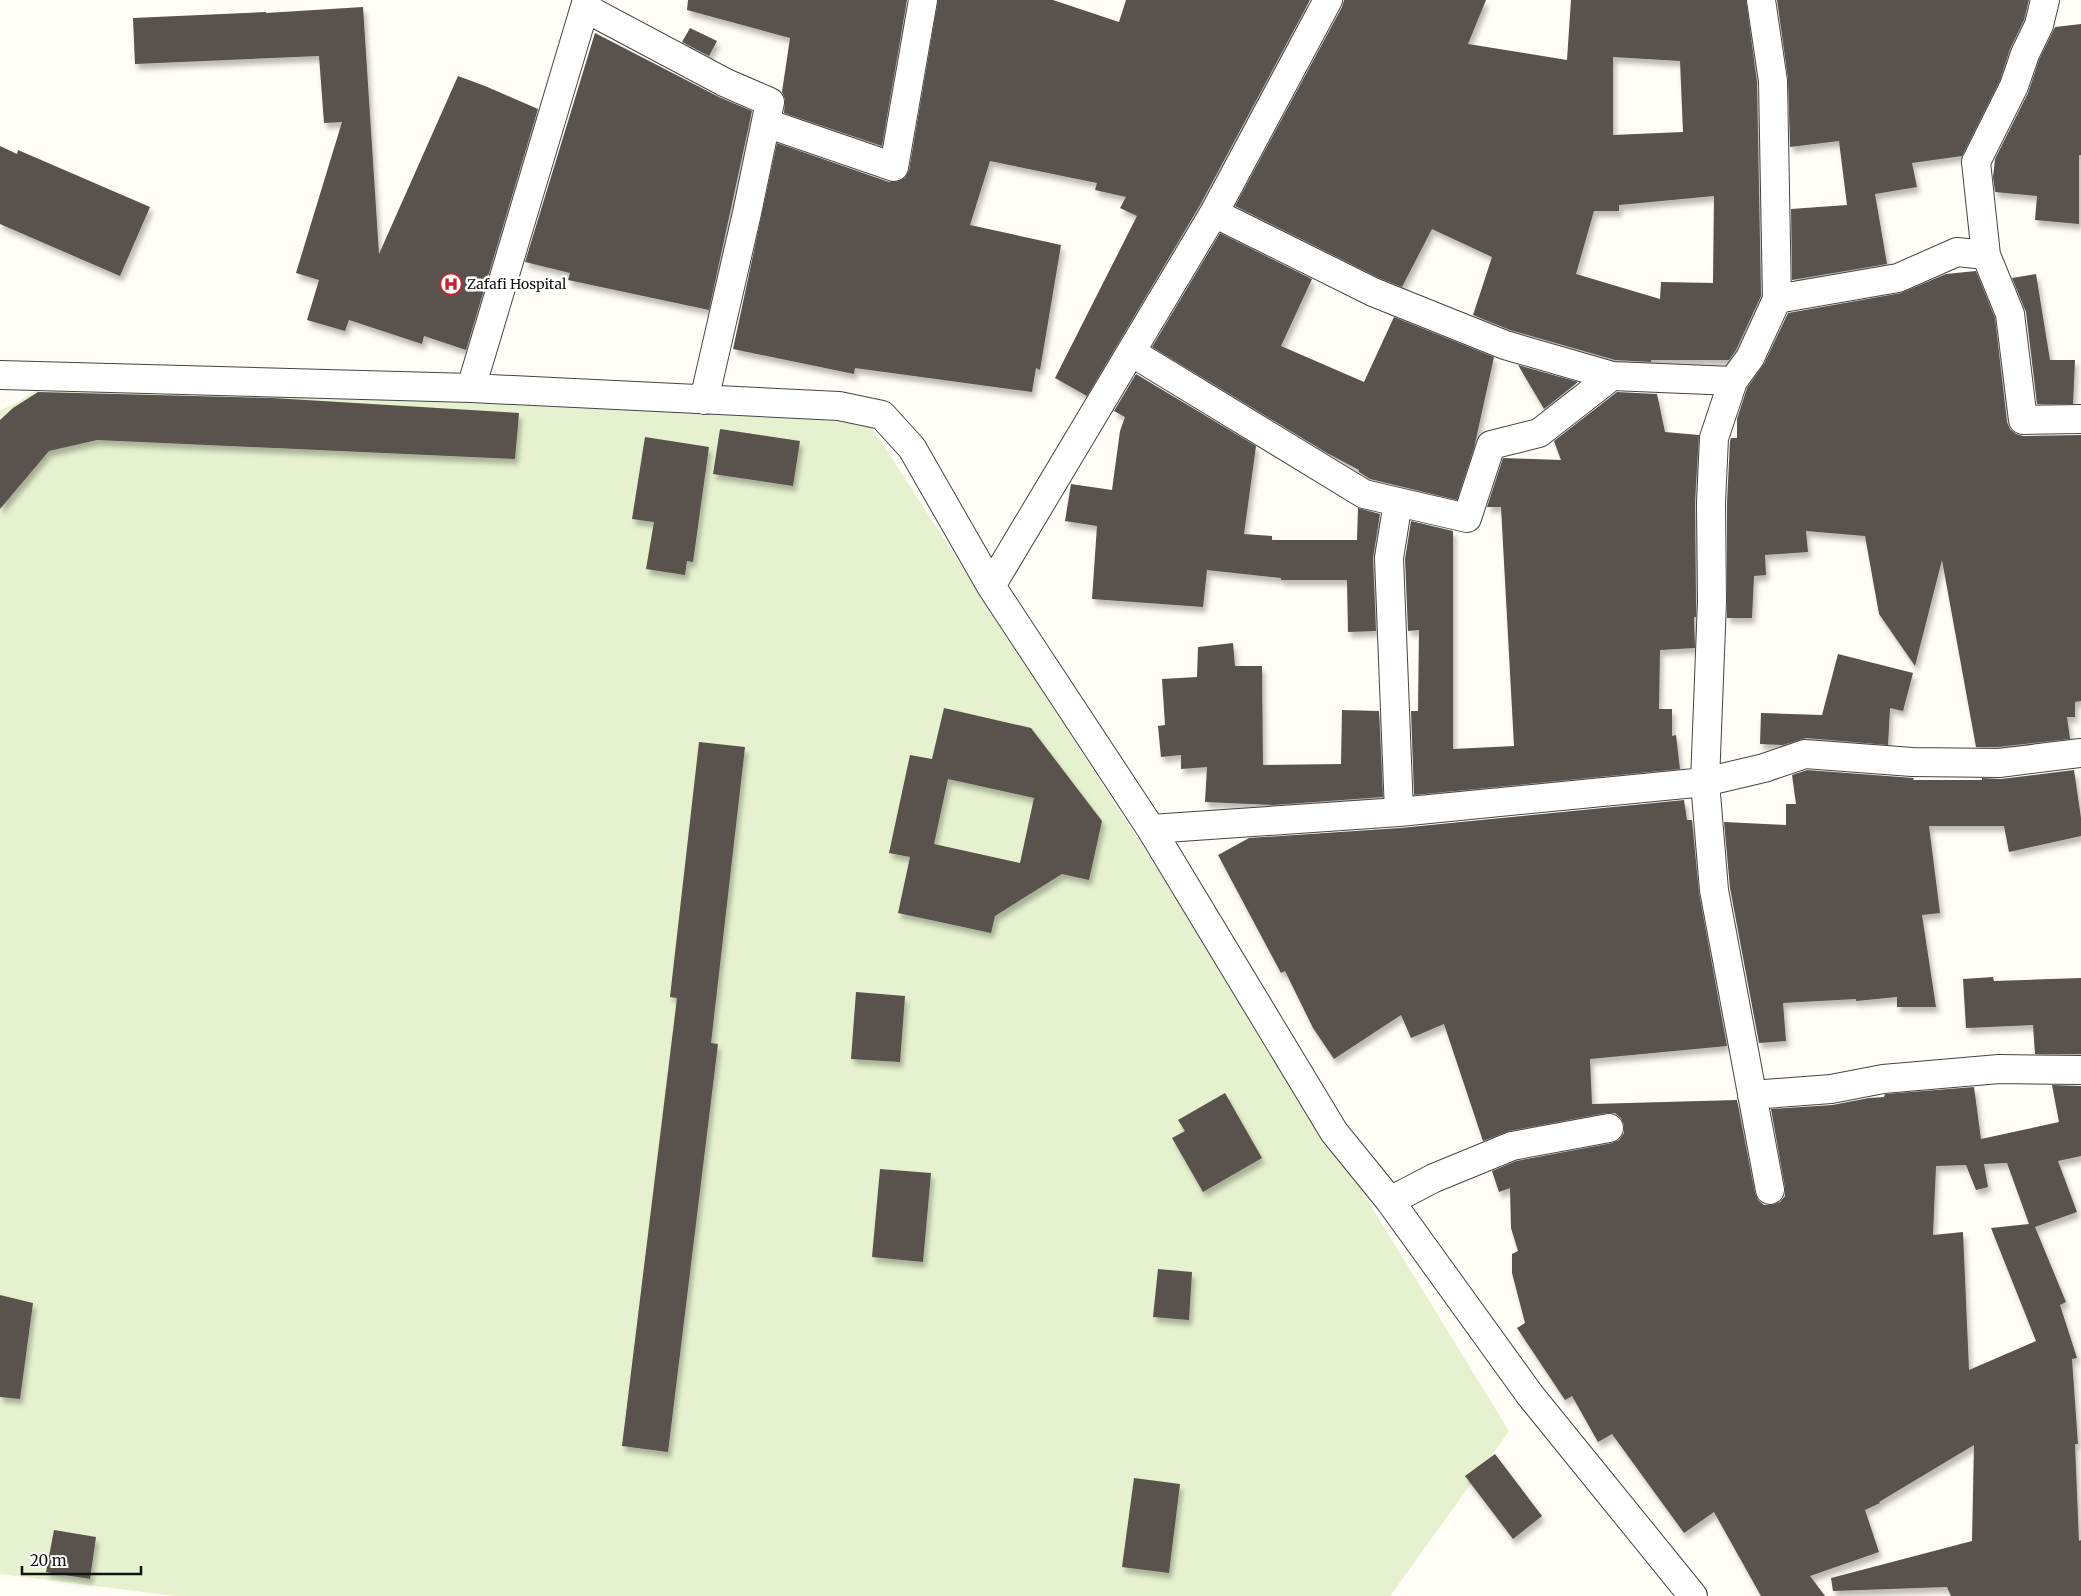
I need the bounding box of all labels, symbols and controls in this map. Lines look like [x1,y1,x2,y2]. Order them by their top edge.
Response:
hospital icon: Zafafi Hospital [439,272,463,296]
place label: Zafafi Hospital [467,275,567,293]
scale bar [22,1544,141,1576]
text: 20 m [30,1551,67,1570]

